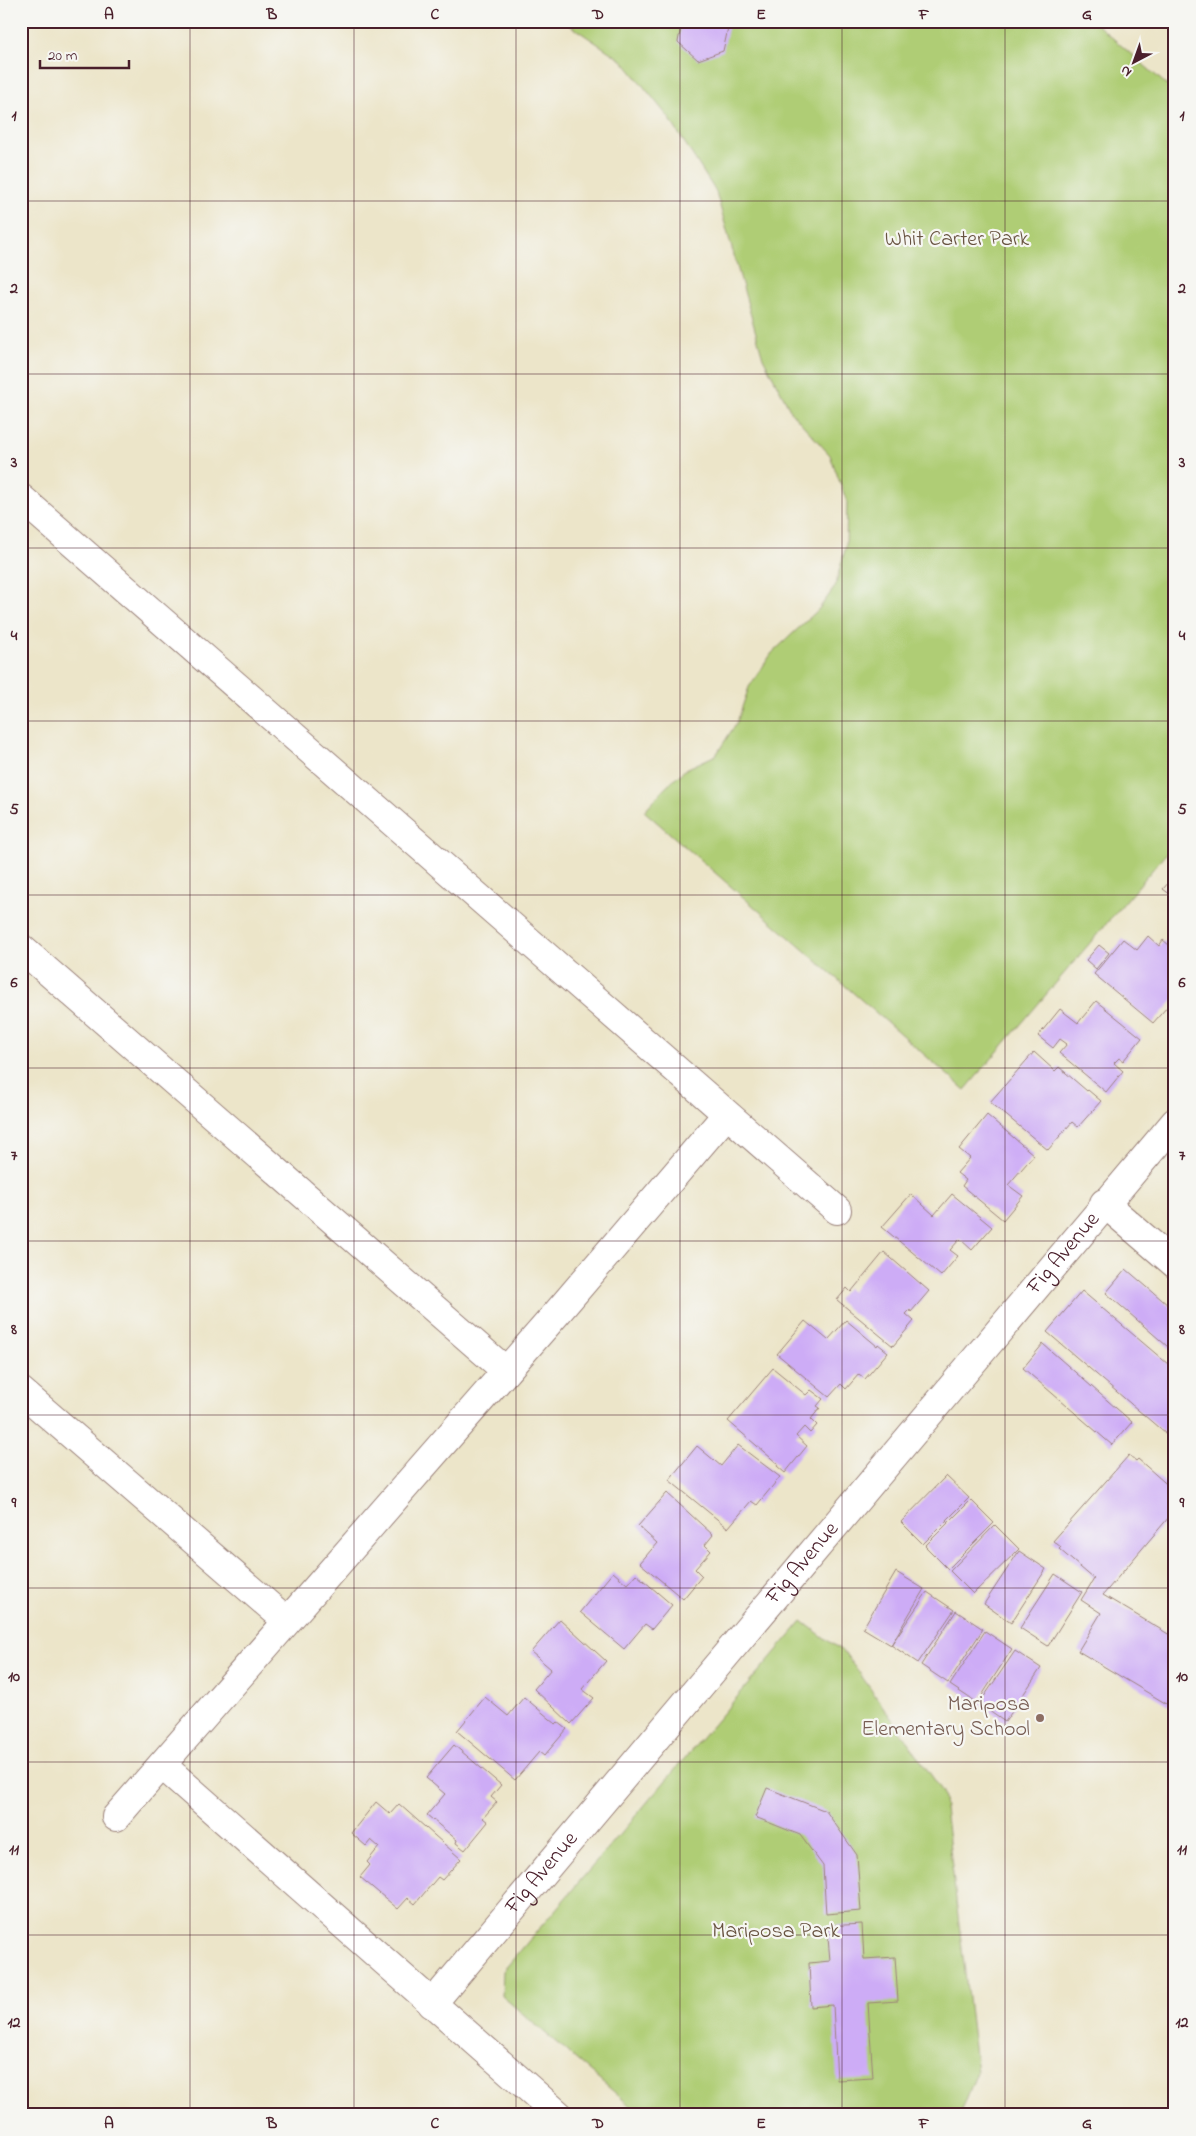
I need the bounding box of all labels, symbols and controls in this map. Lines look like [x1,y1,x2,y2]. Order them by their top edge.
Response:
text: A [104,3,114,27]
text: B [266,3,278,27]
text: C [431,3,440,27]
text: D [591,3,604,27]
text: E [756,3,766,27]
text: F [918,3,930,27]
text: G [1082,3,1092,27]
scale bar [40,38,129,70]
north arrow [1108,38,1158,88]
text: 20 m [48,45,78,67]
text: N [1116,60,1137,82]
text: 1 [11,104,17,128]
text: 1 [1179,104,1185,128]
park label: Whit Carter Park [885,224,1030,256]
text: 2 [9,277,18,301]
text: 2 [1177,277,1186,301]
text: 3 [10,451,18,475]
text: 3 [1178,451,1186,475]
text: 4 [10,624,18,648]
text: 4 [1178,624,1186,648]
text: 5 [9,798,19,822]
text: 5 [1177,798,1187,822]
text: 6 [9,971,18,995]
text: 6 [1177,971,1186,995]
text: 7 [11,1144,18,1168]
text: 7 [1179,1144,1186,1168]
street label: Fig Avenue [1019,1205,1108,1303]
text: 8 [10,1318,17,1342]
text: 8 [1178,1318,1185,1342]
text: 9 [11,1491,17,1515]
text: 9 [1179,1491,1185,1515]
street label: Fig Avenue [758,1515,847,1613]
text: 10 [8,1665,20,1689]
text: 10 [1176,1665,1188,1689]
place label: Mariposa Elementary School [861,1689,1030,1747]
marker: Mariposa Elementary School [1034,1712,1046,1724]
street label: Fig Avenue [497,1825,587,1922]
text: 11 [9,1838,20,1862]
text: 11 [1177,1838,1188,1862]
park label: Mariposa Park [712,1916,840,1948]
text: 12 [7,2011,21,2035]
text: 12 [1175,2011,1189,2035]
text: A [104,2112,114,2136]
text: B [266,2112,278,2136]
text: C [431,2112,440,2136]
text: D [591,2112,604,2136]
text: E [756,2112,766,2136]
text: F [918,2112,930,2136]
text: G [1082,2112,1092,2136]

